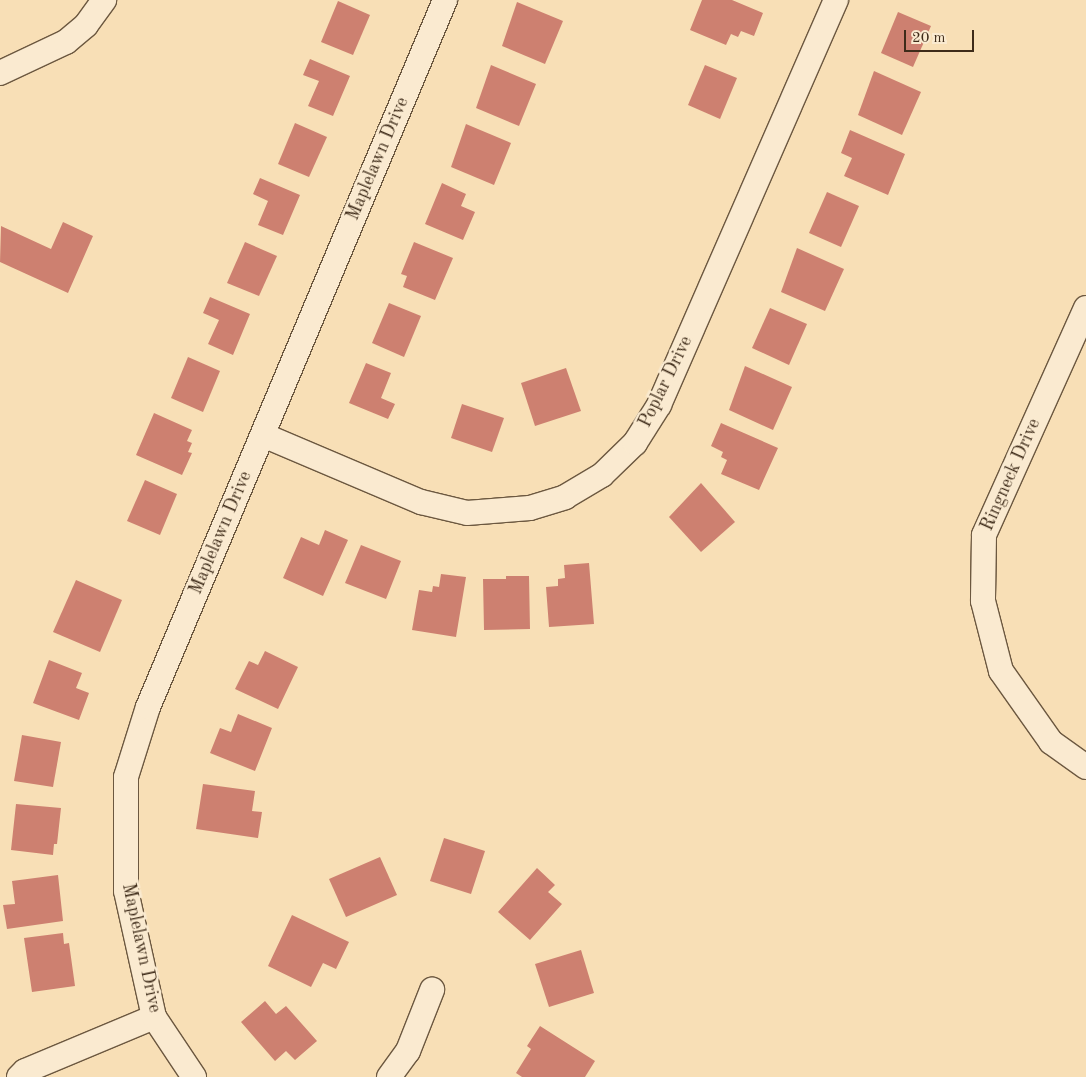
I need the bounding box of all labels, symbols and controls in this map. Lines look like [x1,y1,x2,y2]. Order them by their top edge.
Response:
scale bar [906,20,976,52]
text: 20 m [912,31,946,46]
street label: Maplelawn Drive [342,94,414,224]
street label: Poplar Drive [635,333,697,431]
street label: Ringneck Drive [977,415,1045,535]
street label: Maplelawn Drive [185,468,257,598]
street label: Maplelawn Drive [117,881,165,1015]

